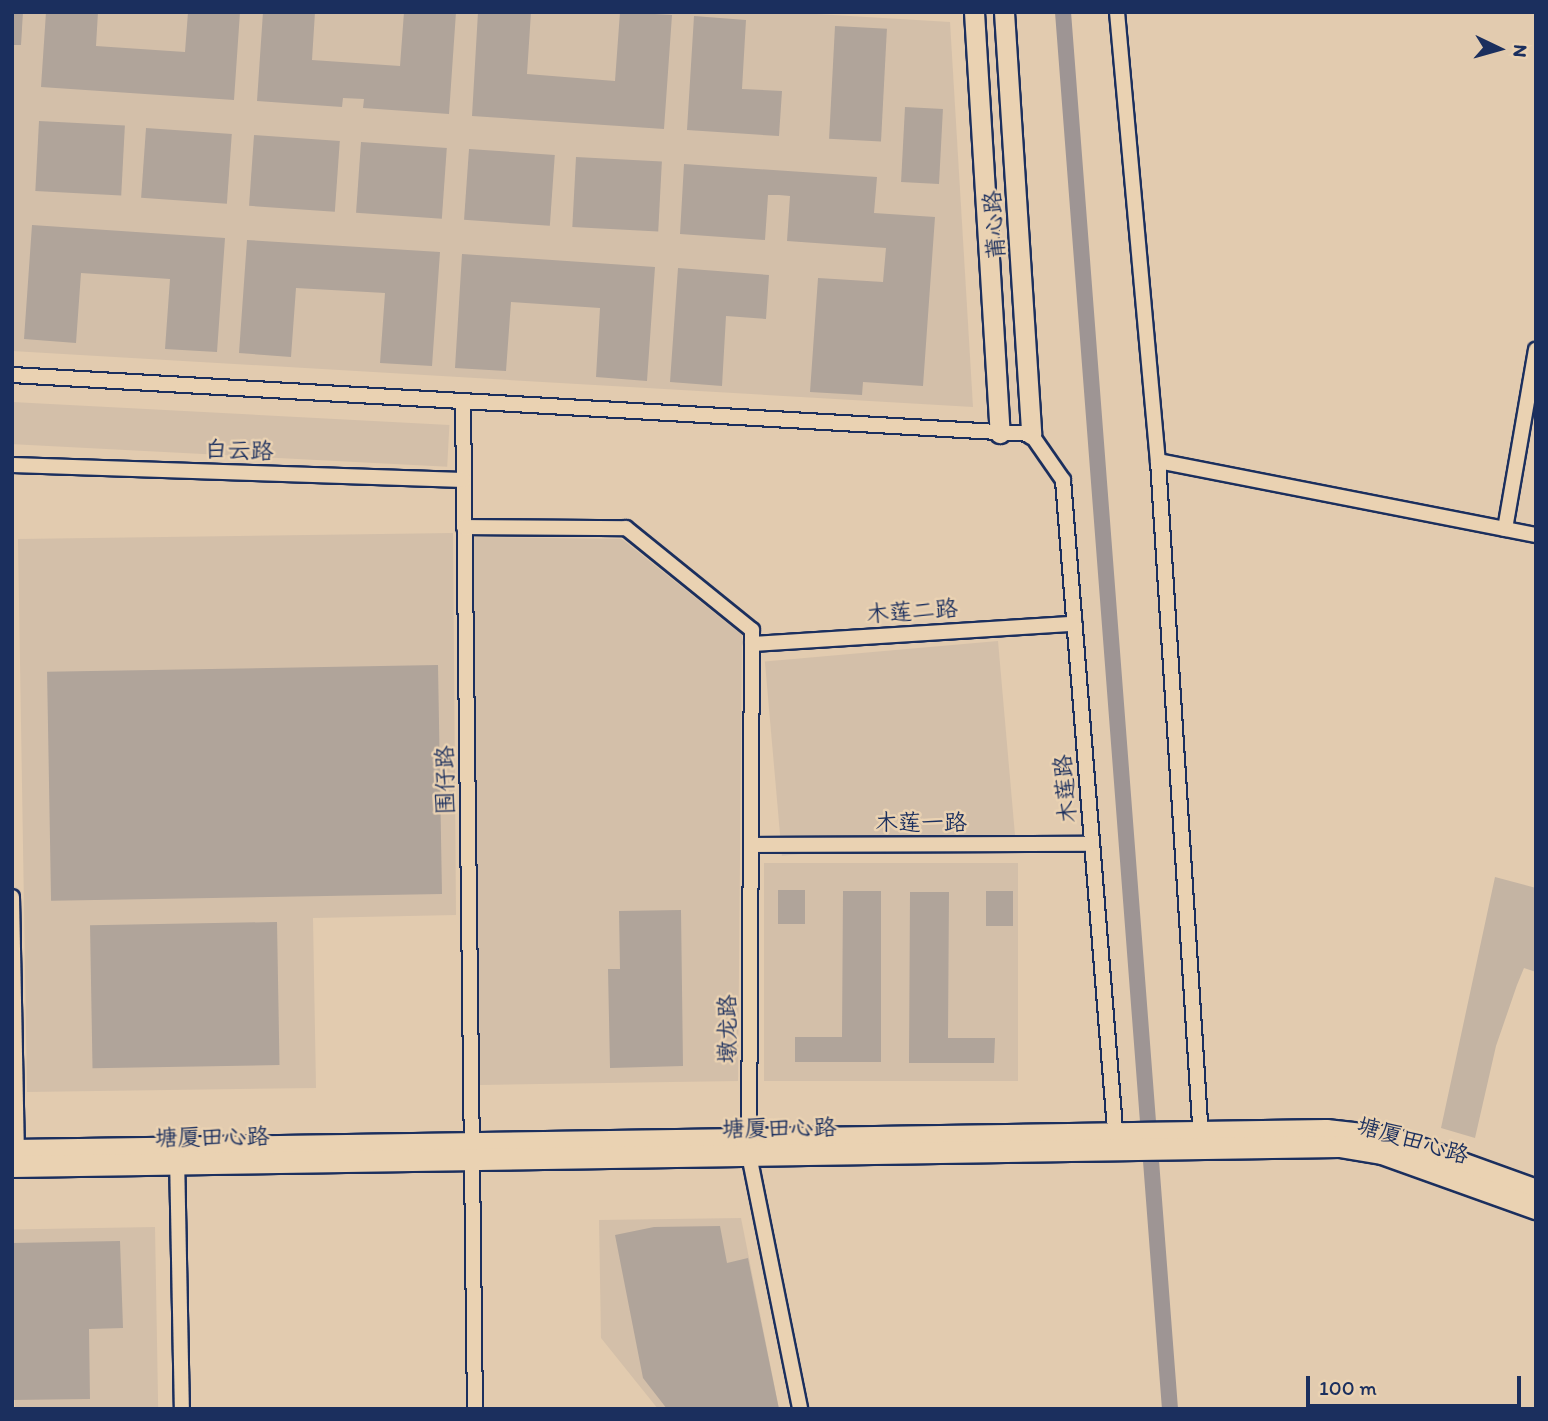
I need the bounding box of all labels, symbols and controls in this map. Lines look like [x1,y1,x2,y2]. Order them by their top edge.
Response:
north arrow [1464,14,1534,84]
text: N [1508,43,1532,58]
street label: 莆心路 [978,190,1010,260]
street label: 白云路 [204,435,274,465]
street label: 木莲二路 [865,594,959,628]
street label: 围仔路 [431,745,459,815]
street label: 木莲路 [1048,753,1082,825]
street label: 木莲一路 [875,808,967,836]
street label: 墩龙路 [713,995,741,1063]
street label: 塘厦田心路 [1354,1111,1472,1169]
street label: 塘厦田心路 [721,1113,837,1143]
street label: 塘厦田心路 [154,1122,270,1152]
scale bar [1310,1362,1525,1406]
text: 100 m [1319,1375,1377,1400]

